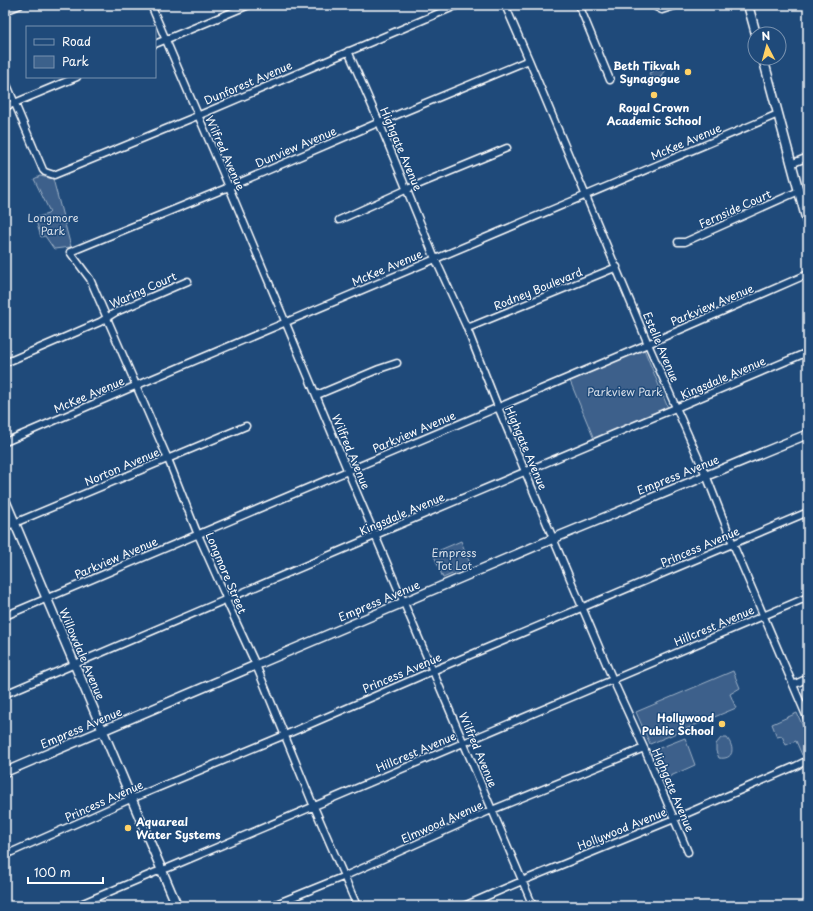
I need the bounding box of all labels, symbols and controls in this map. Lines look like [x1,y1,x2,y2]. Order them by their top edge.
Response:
legend [26,26,156,78]
north arrow [747,26,787,66]
text: N [761,27,771,44]
text: Road [62,32,91,50]
text: Park [62,52,89,70]
street label: Dunforest Avenue [201,56,295,109]
place label: Beth Tikvah Synagogue [613,57,681,87]
marker: Beth Tikvah Synagogue [683,67,693,77]
marker: Royal Crown Academic School [649,90,659,100]
place label: Royal Crown Academic School [606,99,701,129]
street label: Highgate Avenue [376,104,427,193]
street label: Wilfred Avenue [201,113,250,193]
street label: McKee Avenue [648,119,724,164]
street label: Dunview Avenue [253,122,339,171]
street label: Fernside Court [696,185,774,232]
park label: Longmore Park [27,209,79,239]
street label: McKee Avenue [349,245,425,290]
street label: Rodney Boulevard [491,263,585,314]
street label: Waring Court [107,267,179,312]
street label: Parkview Avenue [668,279,756,330]
street label: Estelle Avenue [639,309,684,385]
street label: Kingsdale Avenue [678,352,768,403]
street label: McKee Avenue [51,372,127,417]
park label: Parkview Park [587,383,663,400]
street label: Highgate Avenue [501,403,552,492]
street label: Parkview Avenue [370,406,458,457]
street label: Wilfred Avenue [328,411,375,492]
street label: Norton Avenue [82,443,162,490]
street label: Empress Avenue [634,450,721,499]
street label: Kingsdale Avenue [357,488,447,539]
street label: Princess Avenue [658,522,742,571]
street label: Longmore Street [202,529,252,617]
street label: Parkview Avenue [72,532,160,583]
park label: Empress Tot Lot [431,544,477,574]
street label: Empress Avenue [335,576,422,625]
street label: Hillcrest Avenue [671,601,757,650]
street label: Willowdale Avenue [55,605,109,702]
street label: Princess Avenue [360,648,444,697]
street label: Empress Avenue [37,703,124,752]
street label: Wilfred Avenue [455,709,502,790]
place label: Hollywood Public School [642,709,714,739]
marker: Hollywood Public School [717,719,727,729]
street label: Hillcrest Avenue [373,727,459,776]
street label: Highgate Avenue [648,745,699,834]
street label: Princess Avenue [62,776,146,825]
street label: Elmwood Avenue [398,796,485,847]
street label: Hollywood Avenue [575,803,669,854]
place label: Aquareal Water Systems [135,813,221,843]
marker: Aquareal Water Systems [123,823,133,833]
scale bar [28,859,103,885]
text: 100 m [34,863,71,881]

